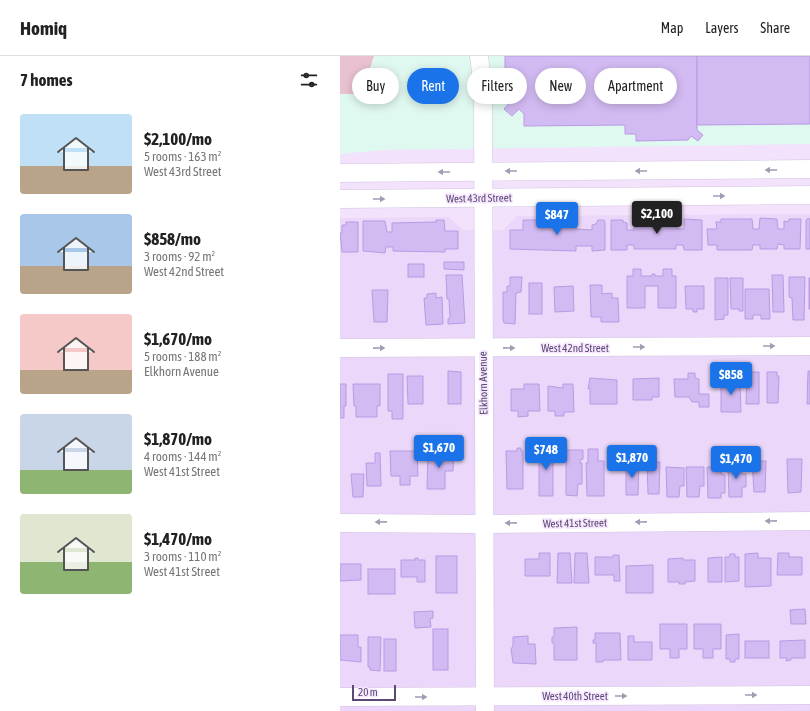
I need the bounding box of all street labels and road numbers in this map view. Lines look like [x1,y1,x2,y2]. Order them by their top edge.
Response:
street label: West 43rd Street [446,191,512,205]
street label: West 42nd Street [541,342,609,354]
street label: Elkhorn Avenue [476,351,490,415]
street label: West 41st Street [543,516,607,530]
street label: West 40th Street [542,690,608,702]

